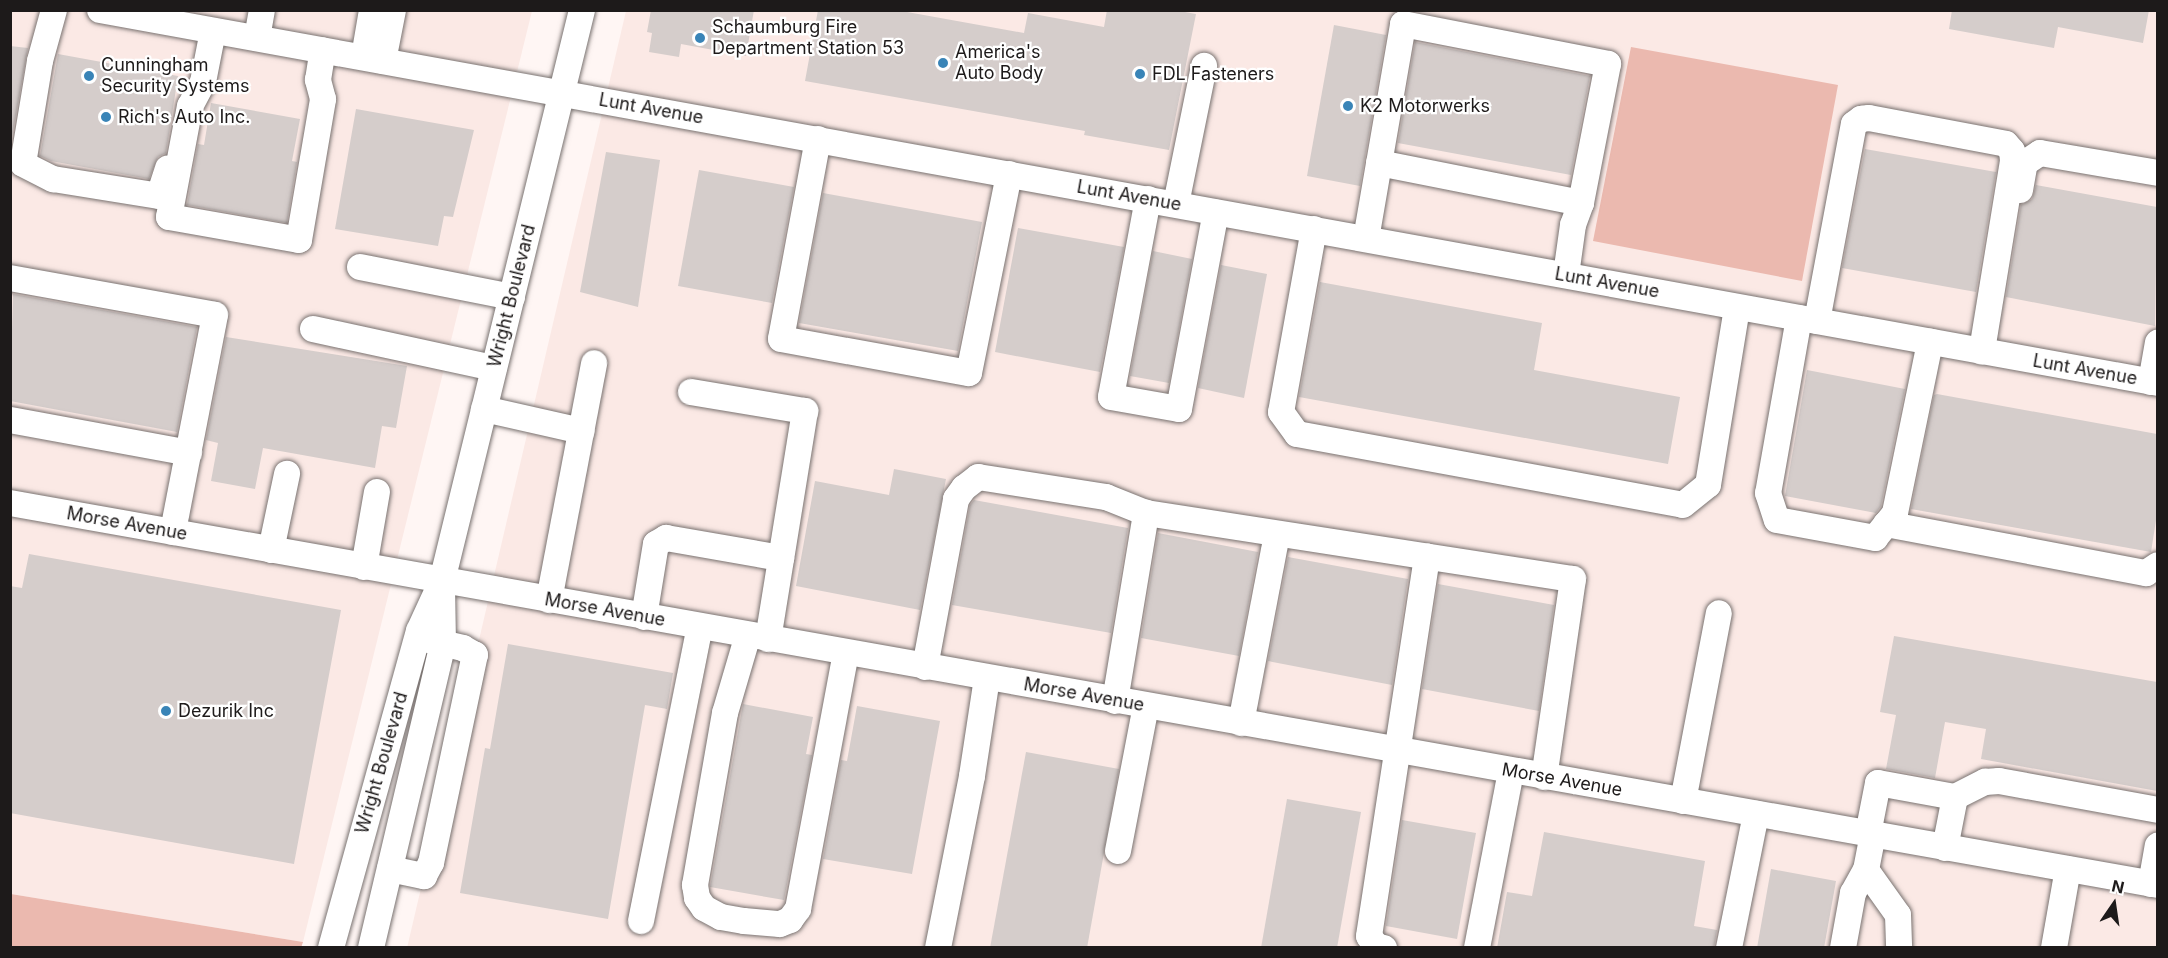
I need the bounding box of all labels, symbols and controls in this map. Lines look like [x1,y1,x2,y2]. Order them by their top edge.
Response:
place label: Schaumburg Fire Department Station 53 [712,17,904,60]
marker: Schaumburg Fire Department Station 53 [693,31,707,45]
place label: America's Auto Body [955,42,1043,84]
place label: Cunningham Security Systems [101,55,249,98]
marker: America's Auto Body [936,56,950,70]
place label: FDL Fasteners [1152,63,1274,85]
marker: FDL Fasteners [1133,67,1147,81]
marker: Cunningham Security Systems [82,69,96,83]
street label: Lunt Avenue [597,89,705,129]
place label: K2 Motorwerks [1360,95,1490,117]
marker: K2 Motorwerks [1341,99,1355,113]
place label: Rich's Auto Inc. [118,106,250,128]
marker: Rich's Auto Inc. [99,110,113,124]
street label: Lunt Avenue [1075,176,1183,216]
street label: Wright Boulevard [484,222,540,370]
street label: Lunt Avenue [1553,263,1661,303]
street label: Lunt Avenue [2031,350,2139,390]
street label: Morse Avenue [65,503,189,545]
street label: Morse Avenue [543,589,667,631]
street label: Morse Avenue [1022,674,1146,716]
street label: Wright Boulevard [351,690,413,836]
place label: Dezurik Inc [178,700,274,722]
marker: Dezurik Inc [159,704,173,718]
street label: Morse Avenue [1500,759,1624,801]
north arrow [2084,874,2144,934]
text: N [2110,875,2126,898]

